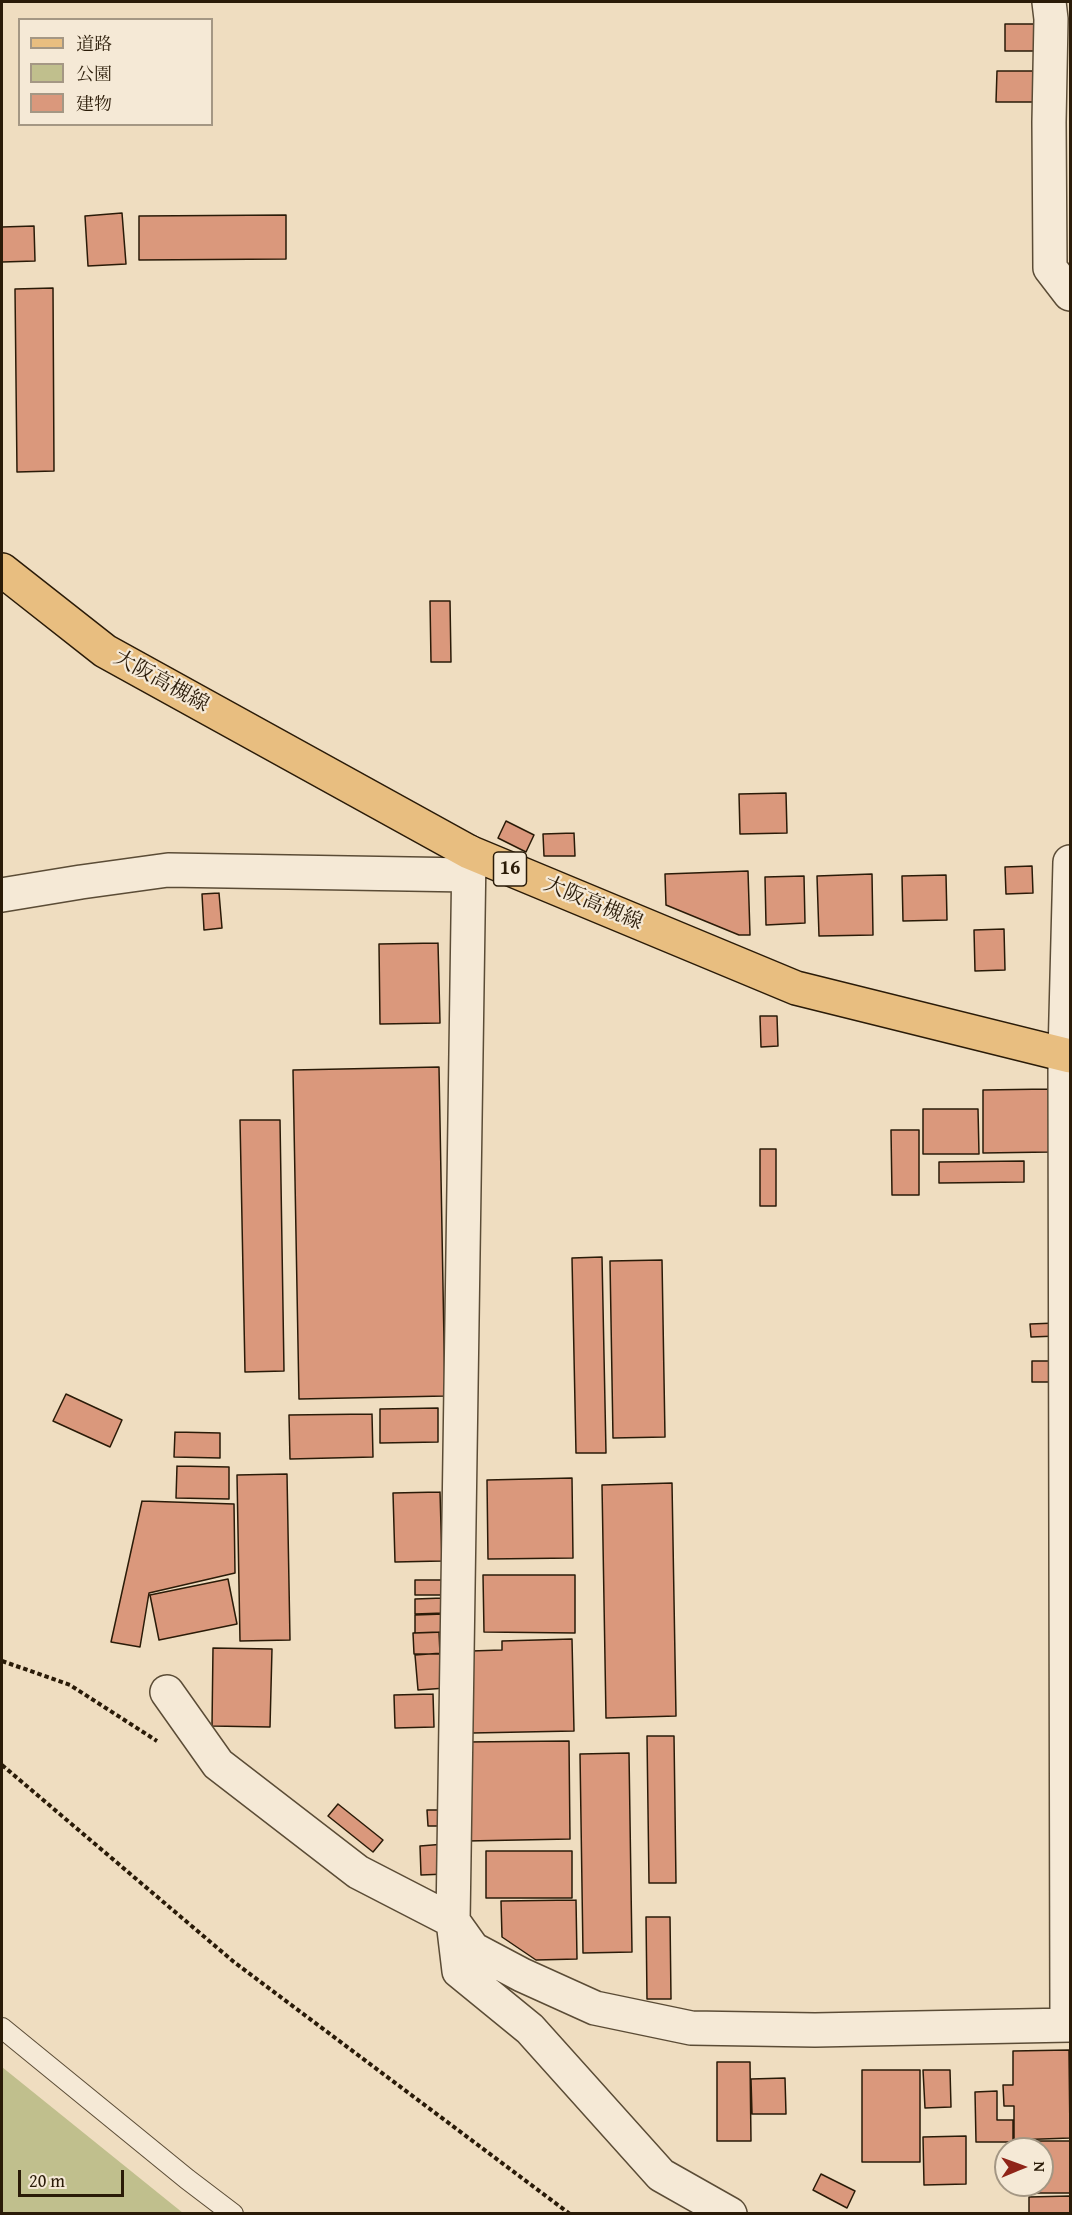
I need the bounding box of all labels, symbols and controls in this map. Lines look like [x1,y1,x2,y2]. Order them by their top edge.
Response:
legend [18,18,213,126]
text: 道路 [76,30,112,57]
text: 公園 [76,60,112,87]
text: 建物 [76,90,112,117]
street label: 大阪高槻線 [109,646,213,718]
road number: 16 [494,852,526,886]
street label: 大阪高槻線 [540,872,646,936]
north arrow [994,2137,1054,2197]
scale bar [21,2158,128,2196]
text: N [1028,2161,1052,2172]
text: 20 m [29,2167,65,2194]

